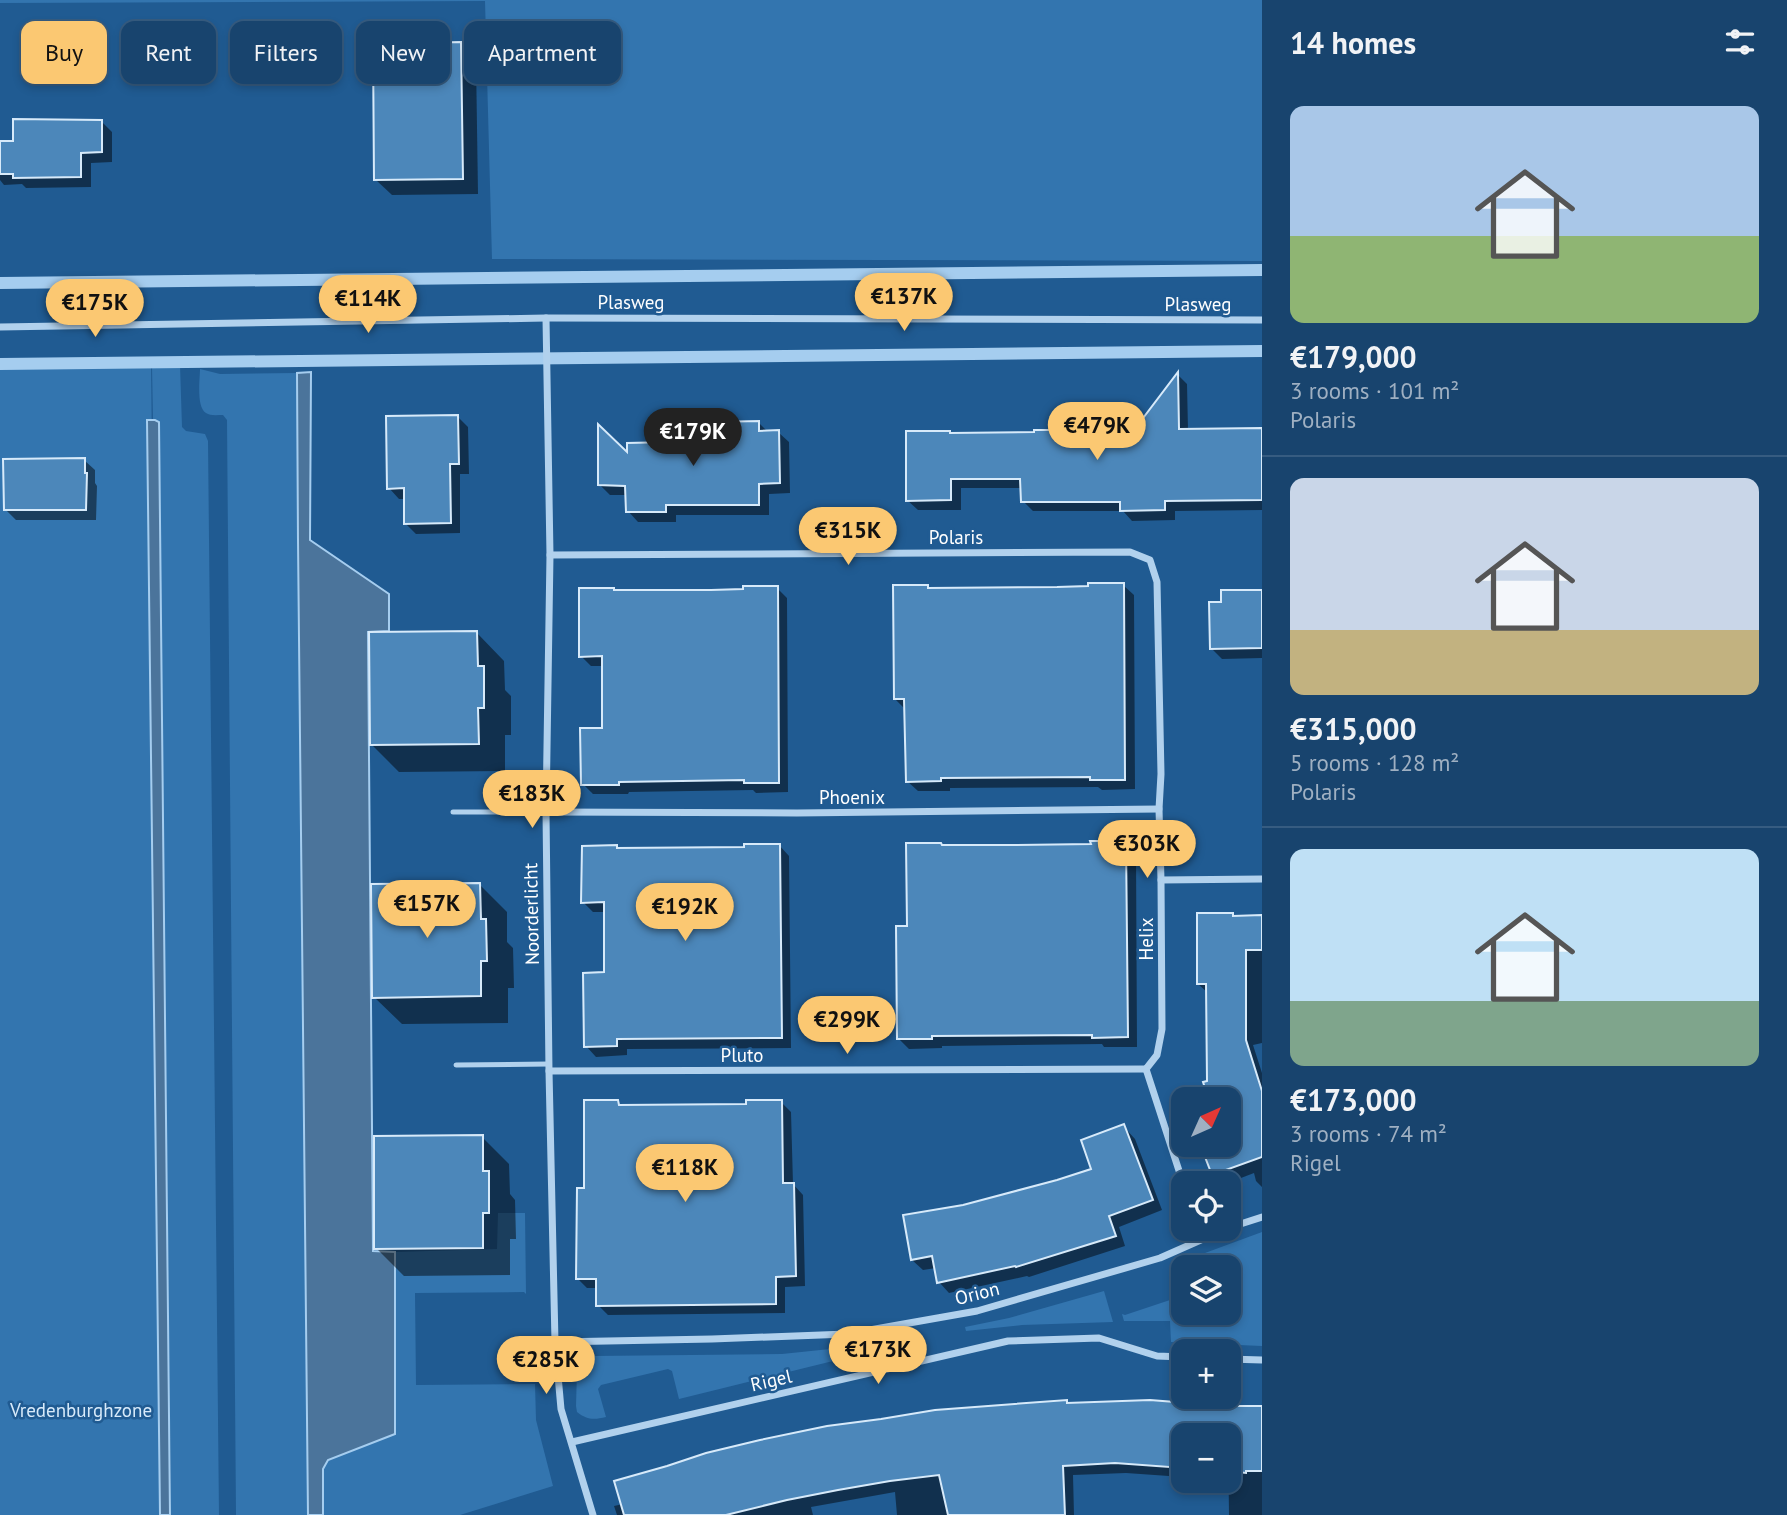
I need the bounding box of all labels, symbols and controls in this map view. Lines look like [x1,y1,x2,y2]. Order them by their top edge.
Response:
chip: Buy [21,21,107,84]
chip: Rent [121,21,216,84]
chip: Filters [230,21,342,84]
chip: New [356,21,450,84]
chip: Apartment [464,21,621,84]
text: 14 homes [1290,23,1416,62]
icon: filters [1721,23,1759,61]
icon: home [1462,151,1588,277]
pin: €137K [855,274,953,333]
pin: €114K [319,276,417,335]
pin: €175K [46,280,144,339]
text: €137K [871,281,937,310]
text: €114K [335,283,401,312]
text: €175K [62,287,128,316]
street label: Plasweg [598,290,665,314]
street label: Plasweg [1165,292,1232,316]
text: €179,000 [1290,337,1417,376]
text: 3 rooms · 101 m² [1290,376,1459,405]
pin: €479K [1048,402,1146,462]
text: Polaris [1290,405,1356,434]
pin: €179K [644,408,742,468]
text: €479K [1064,410,1130,439]
text: €179K [660,416,726,445]
pin: €315K [799,508,897,567]
text: €315K [815,515,881,544]
icon: home [1462,523,1588,649]
street label: Polaris [929,525,983,549]
text: €315,000 [1290,709,1417,748]
text: 5 rooms · 128 m² [1290,748,1459,777]
pin: €183K [483,770,581,830]
text: Polaris [1290,777,1356,806]
text: €183K [499,778,565,807]
street label: Phoenix [819,785,885,809]
pin: €303K [1098,820,1196,880]
text: €303K [1114,828,1180,857]
street label: Noorderlicht [518,862,544,965]
pin: €157K [378,880,476,940]
pin: €192K [636,884,734,943]
text: €157K [394,888,460,917]
text: €192K [652,891,718,920]
icon: home [1462,894,1588,1020]
street label: Helix [1134,917,1158,960]
pin: €299K [798,996,896,1056]
text: €299K [814,1004,880,1033]
street label: Pluto [721,1043,763,1067]
text: €173,000 [1290,1080,1417,1119]
north arrow [1171,1087,1241,1157]
map controls [1171,1087,1241,1493]
text: 3 rooms · 74 m² [1290,1119,1447,1148]
pin: €118K [636,1144,734,1204]
text: Rigel [1290,1148,1341,1177]
text: €118K [652,1152,718,1181]
button: locate [1171,1171,1241,1241]
button: layers [1171,1255,1241,1325]
street label: Orion [952,1276,1002,1310]
pin: €173K [829,1326,927,1386]
text: €173K [845,1334,911,1363]
pin: €285K [497,1336,595,1396]
button: + [1171,1339,1241,1409]
text: €285K [513,1344,579,1373]
street label: Rigel [748,1364,794,1396]
park label: Vredenburghzone [9,1398,152,1422]
button: − [1171,1423,1241,1493]

